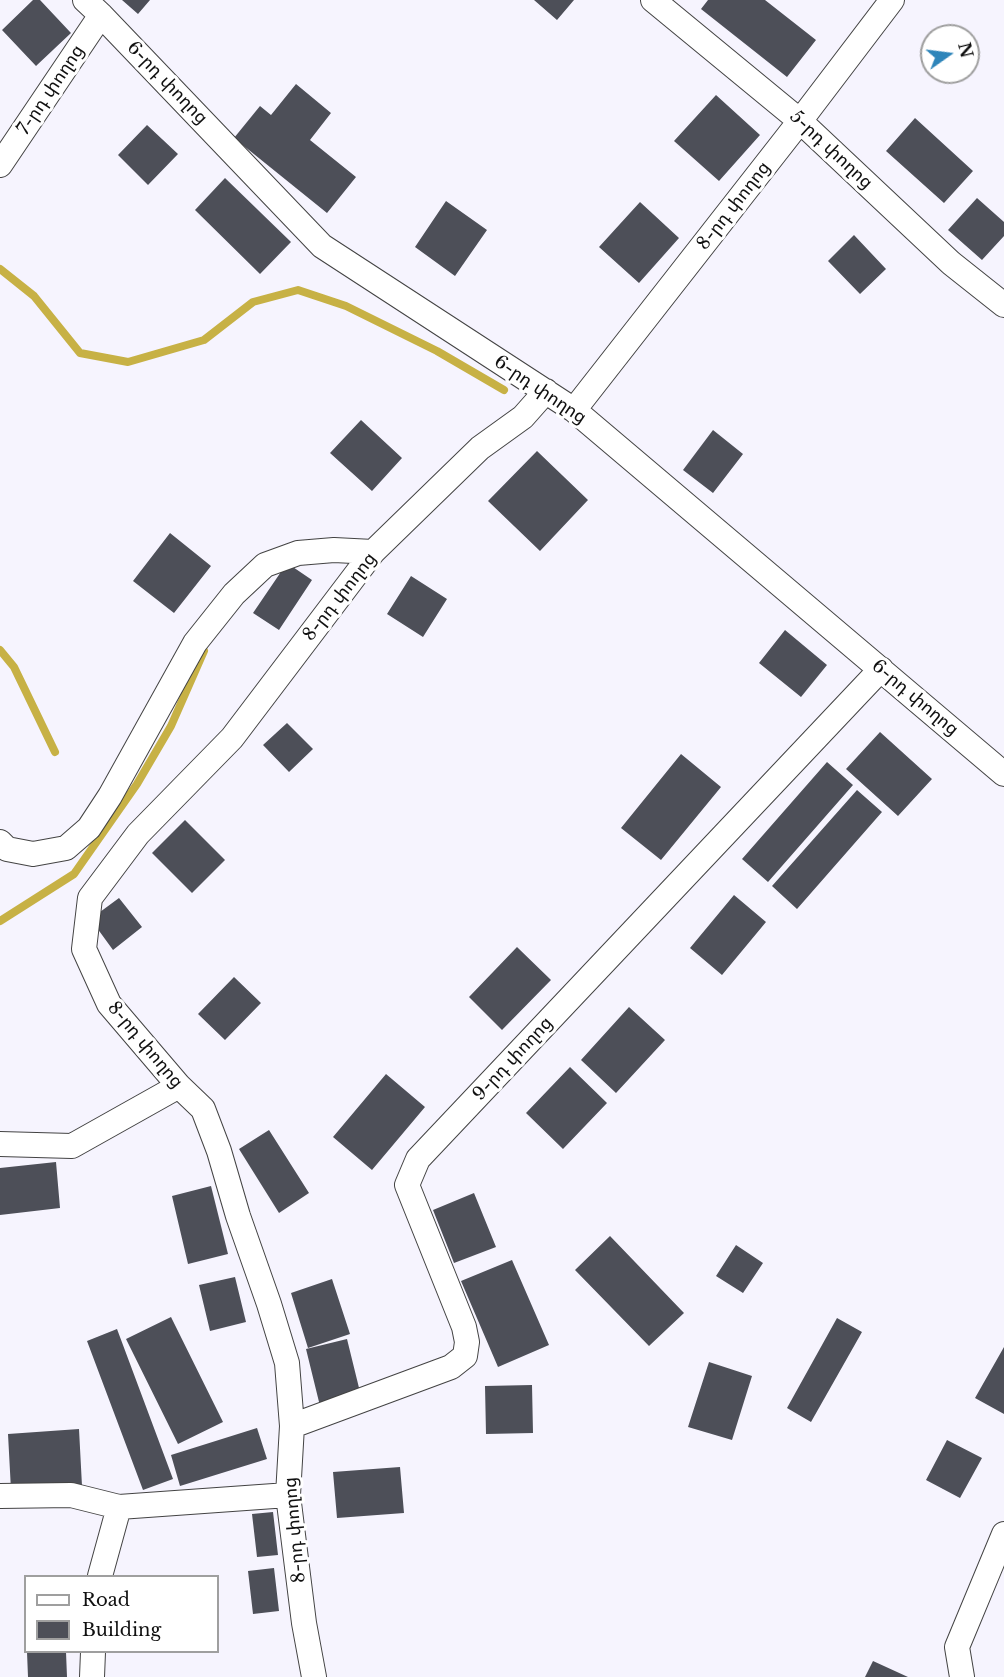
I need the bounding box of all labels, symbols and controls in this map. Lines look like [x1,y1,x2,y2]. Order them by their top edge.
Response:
north arrow [920,24,980,84]
street label: 6-րդ փողոց [122,37,212,129]
text: N [954,40,977,60]
street label: 7-րդ փողոց [13,41,89,139]
street label: 5-րդ փողոց [785,106,877,194]
street label: 8-րդ փողոց [693,158,775,254]
street label: 6-րդ փողոց [490,351,590,429]
street label: 8-րդ փողոց [299,549,381,645]
street label: 6-րդ փողոց [867,655,963,741]
street label: 8-րդ փողոց [103,997,187,1093]
street label: 9-րդ փողոց [469,1013,557,1105]
street label: 8-րդ փողոց [280,1476,310,1584]
legend [24,1575,219,1653]
text: Road [82,1589,130,1611]
text: Building [82,1619,161,1641]

